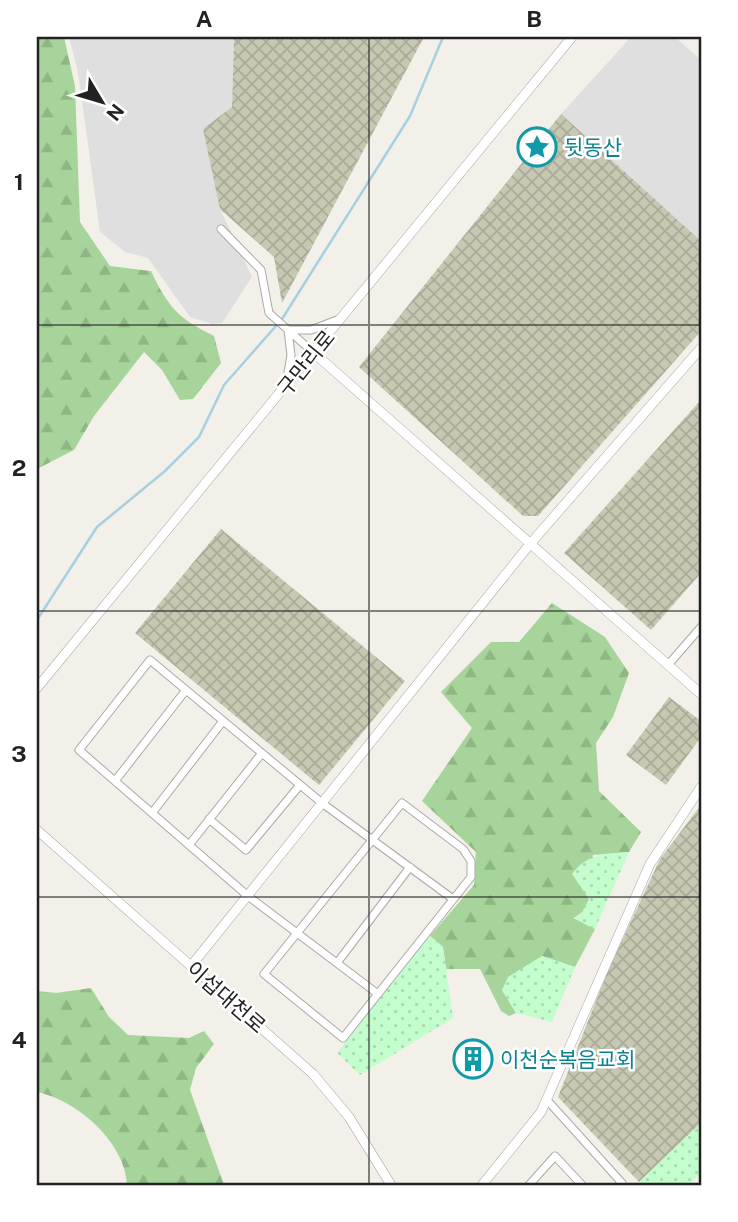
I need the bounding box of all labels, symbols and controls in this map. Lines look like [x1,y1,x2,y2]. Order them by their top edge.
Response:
text: A [196,5,213,32]
text: B [526,5,542,32]
north arrow [66,66,136,136]
text: N [102,100,129,125]
place icon: 뒷동산 [516,126,558,168]
place label: 뒷동산 [564,135,622,160]
text: 1 [14,168,24,195]
street label: 구만리로 [272,325,340,401]
text: 2 [12,454,26,481]
text: 3 [11,740,27,767]
street label: 이섭대천로 [181,956,271,1038]
text: 4 [11,1026,27,1053]
building icon: 이천순복음교회 [452,1038,494,1080]
place label: 이천순복음교회 [500,1047,635,1072]

